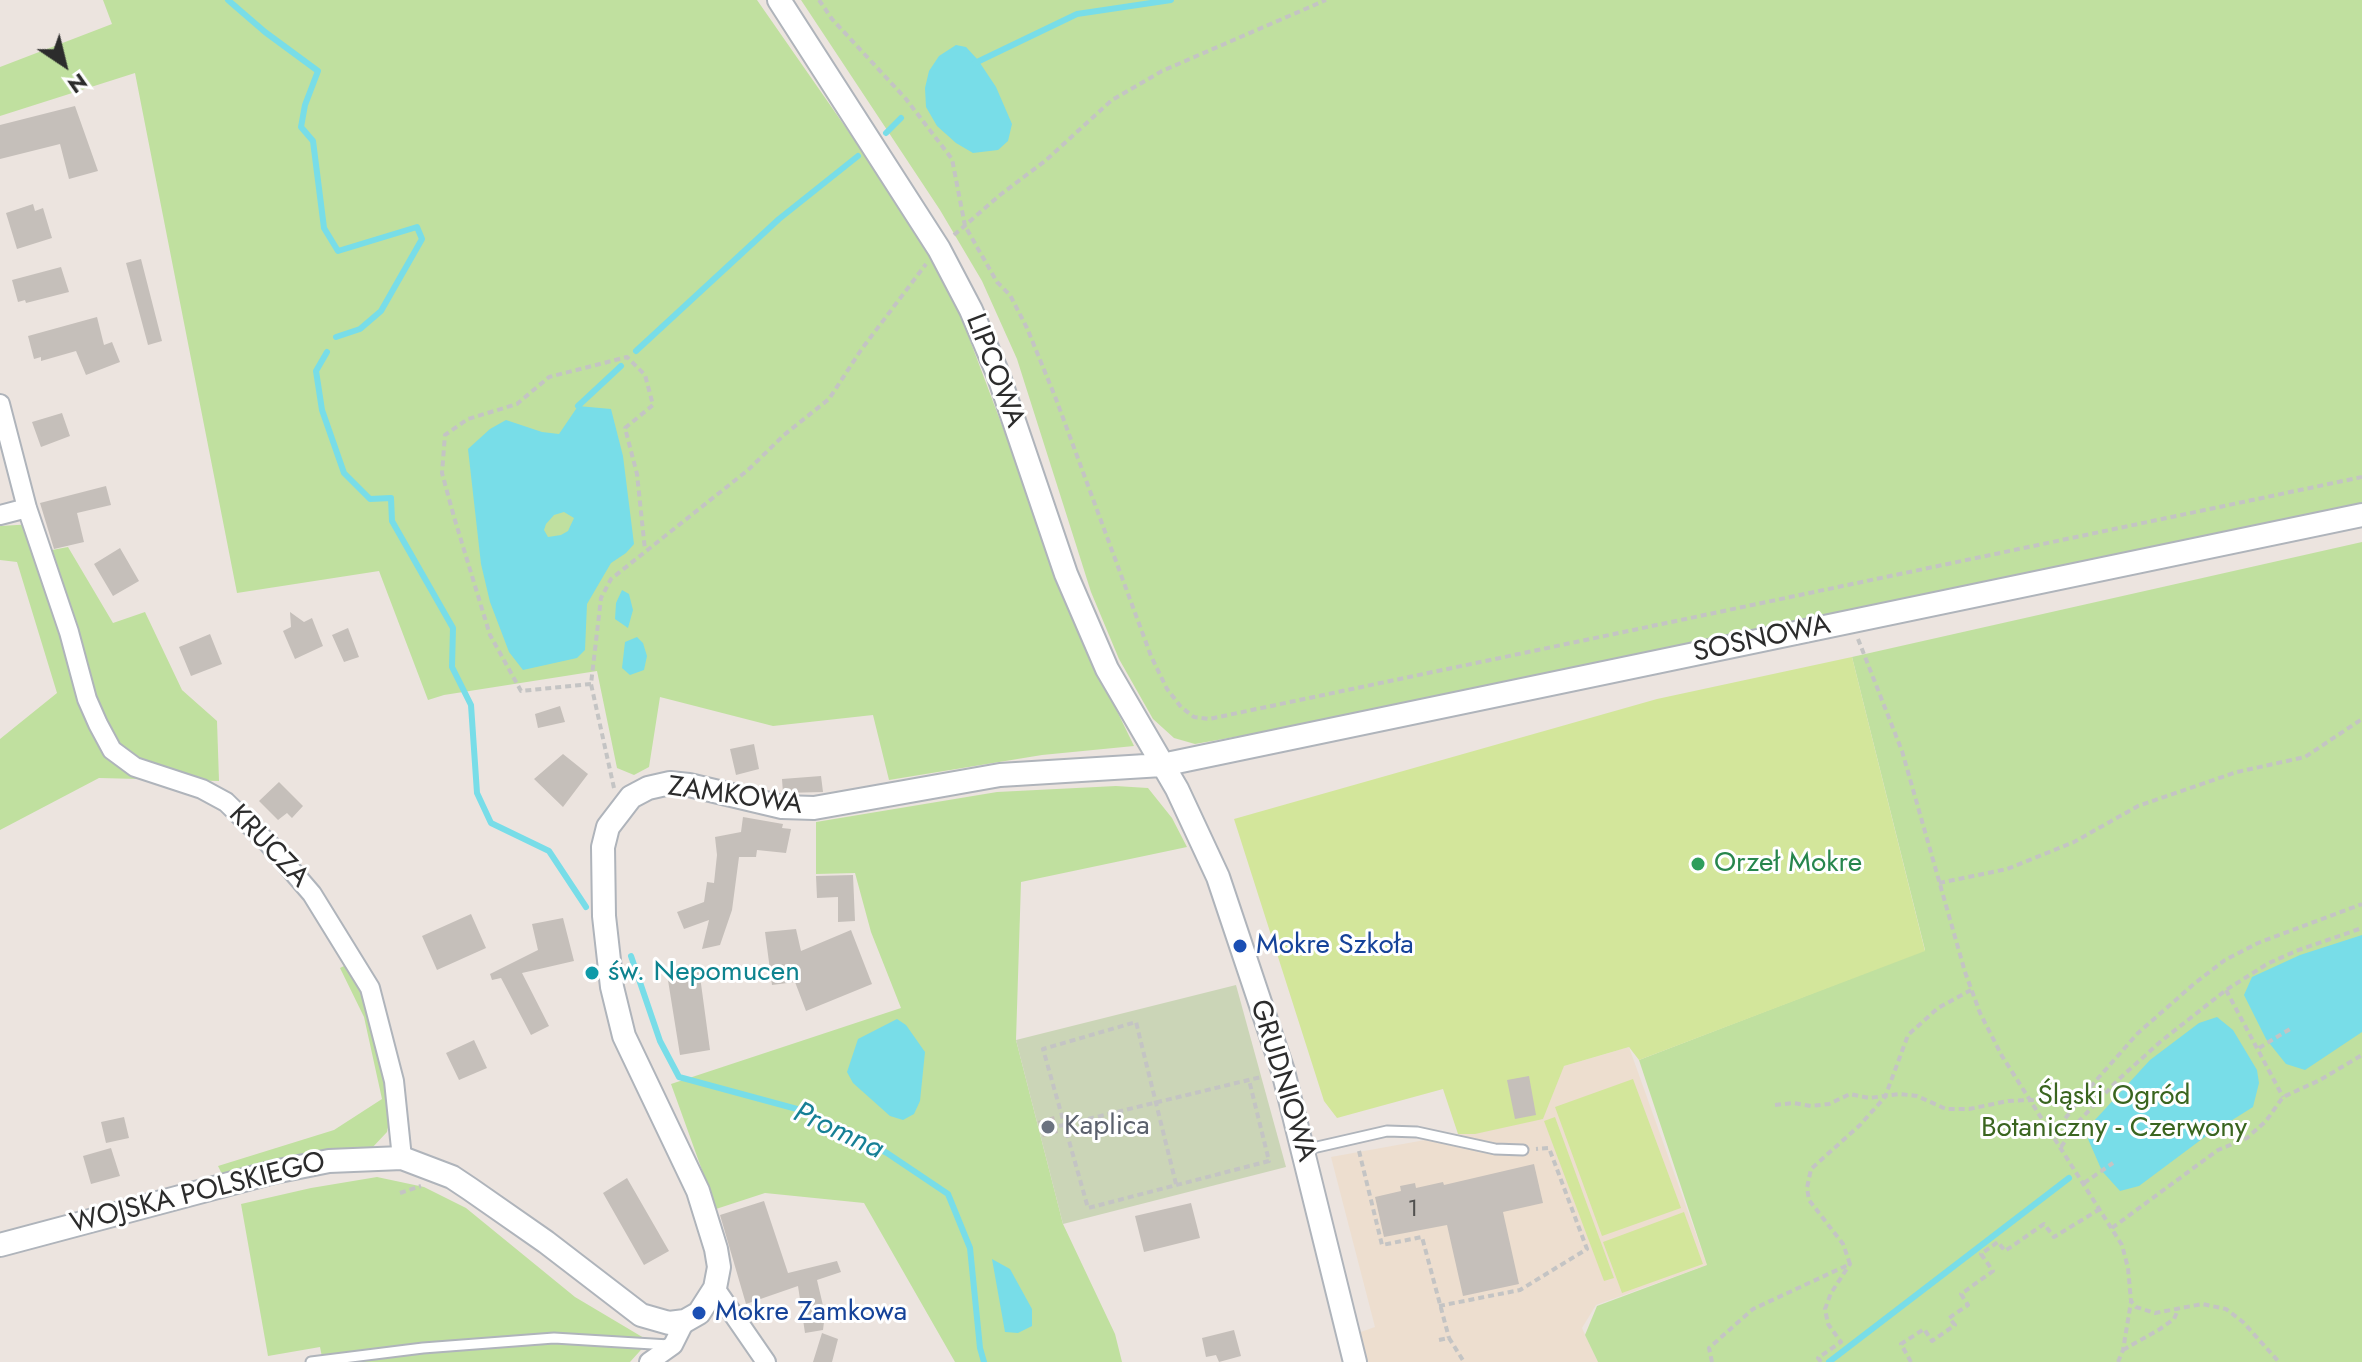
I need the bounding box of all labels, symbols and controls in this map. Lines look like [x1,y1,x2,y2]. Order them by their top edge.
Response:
north arrow [24,24,104,104]
text: N [61,66,94,102]
street label: LIPCOWA [957,310,1031,432]
street label: SOSNOWA [1690,609,1834,671]
street label: ZAMKOWA [666,771,804,823]
street label: KRUCZA [221,799,315,895]
place label: Orzeł Mokre [1714,847,1862,881]
marker: Orzeł Mokre [1689,855,1707,873]
place label: Mokre Szkoła [1256,929,1414,963]
marker: Mokre Szkoła [1231,937,1249,955]
place label: św. Nepomucen [608,956,800,990]
marker: św. Nepomucen [583,964,601,982]
street label: GRUDNIOWA [1241,996,1323,1166]
park label: Śląski Ogród Botaniczny - Czerwony [1981,1080,2247,1146]
water label: Promna [787,1096,889,1168]
place label: Kaplica [1064,1110,1150,1144]
marker: Kaplica [1039,1118,1057,1136]
street label: WOJSKA POLSKIEGO [67,1146,329,1242]
house number: 1 [1408,1196,1418,1224]
place label: Mokre Zamkowa [715,1296,907,1330]
marker: Mokre Zamkowa [690,1304,708,1322]

